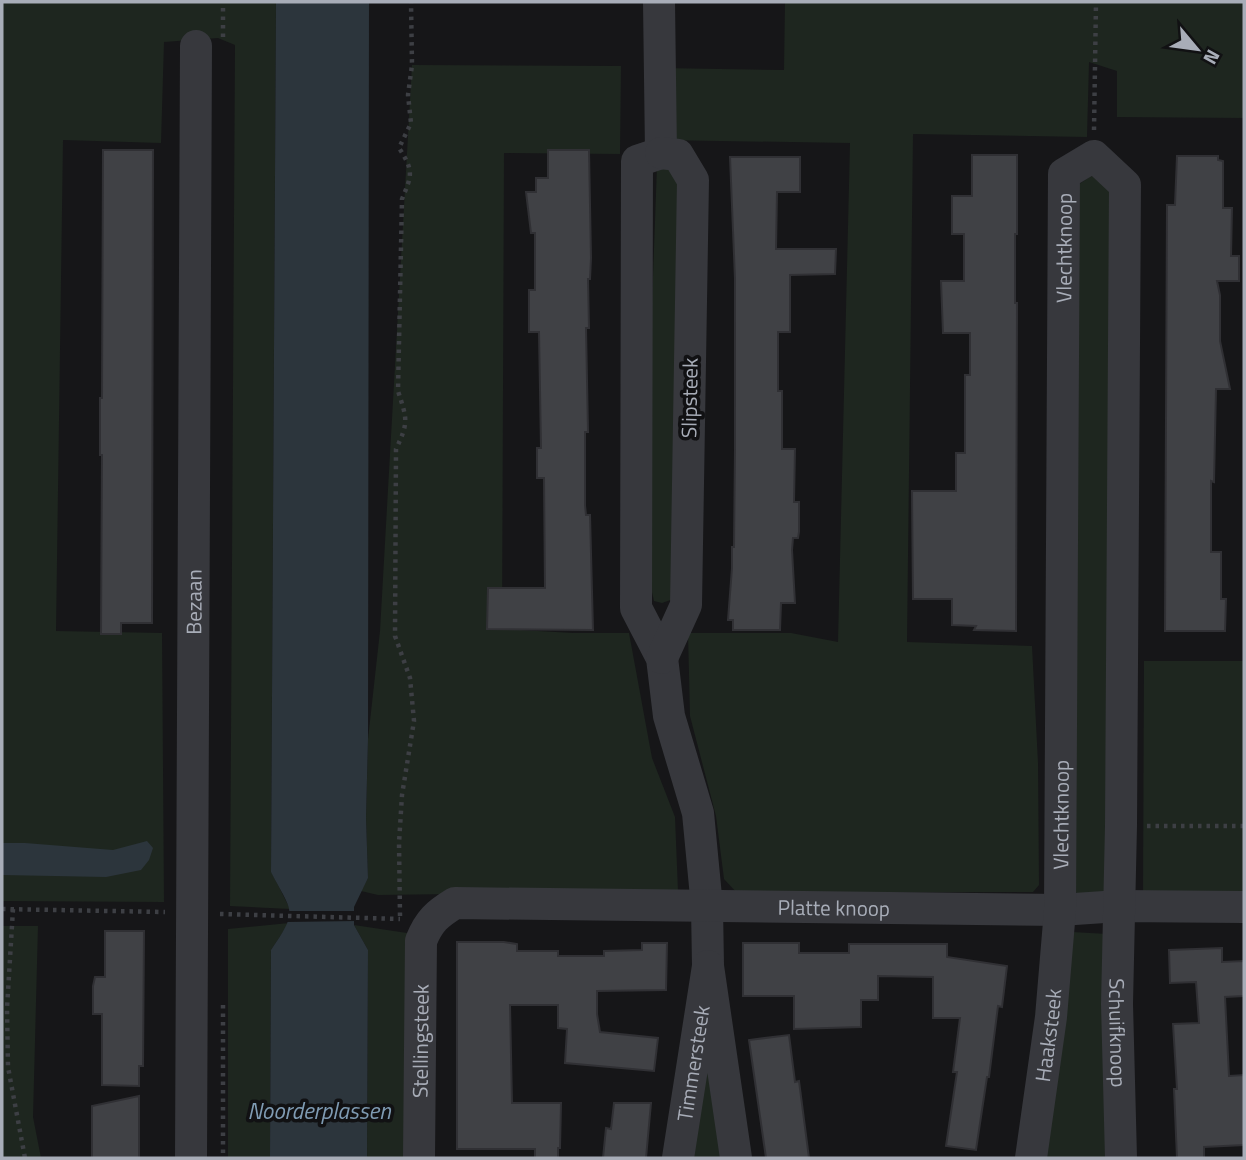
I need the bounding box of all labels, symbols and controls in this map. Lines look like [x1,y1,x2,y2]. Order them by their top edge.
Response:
north arrow [1162,14,1232,84]
text: N [1196,45,1228,70]
street label: Vlechtknoop [1047,193,1080,303]
street label: Slipsteek [672,358,706,438]
street label: Bezaan [177,569,210,635]
street label: Vlechtknoop [1044,760,1077,870]
street label: Platte knoop [777,891,890,924]
street label: Schuifknoop [1101,978,1135,1088]
street label: Stellingsteek [404,984,437,1098]
street label: Haaksteek [1026,987,1069,1084]
street label: Timmersteek [668,1003,718,1123]
water label: Noorderplassen [247,1093,391,1128]

